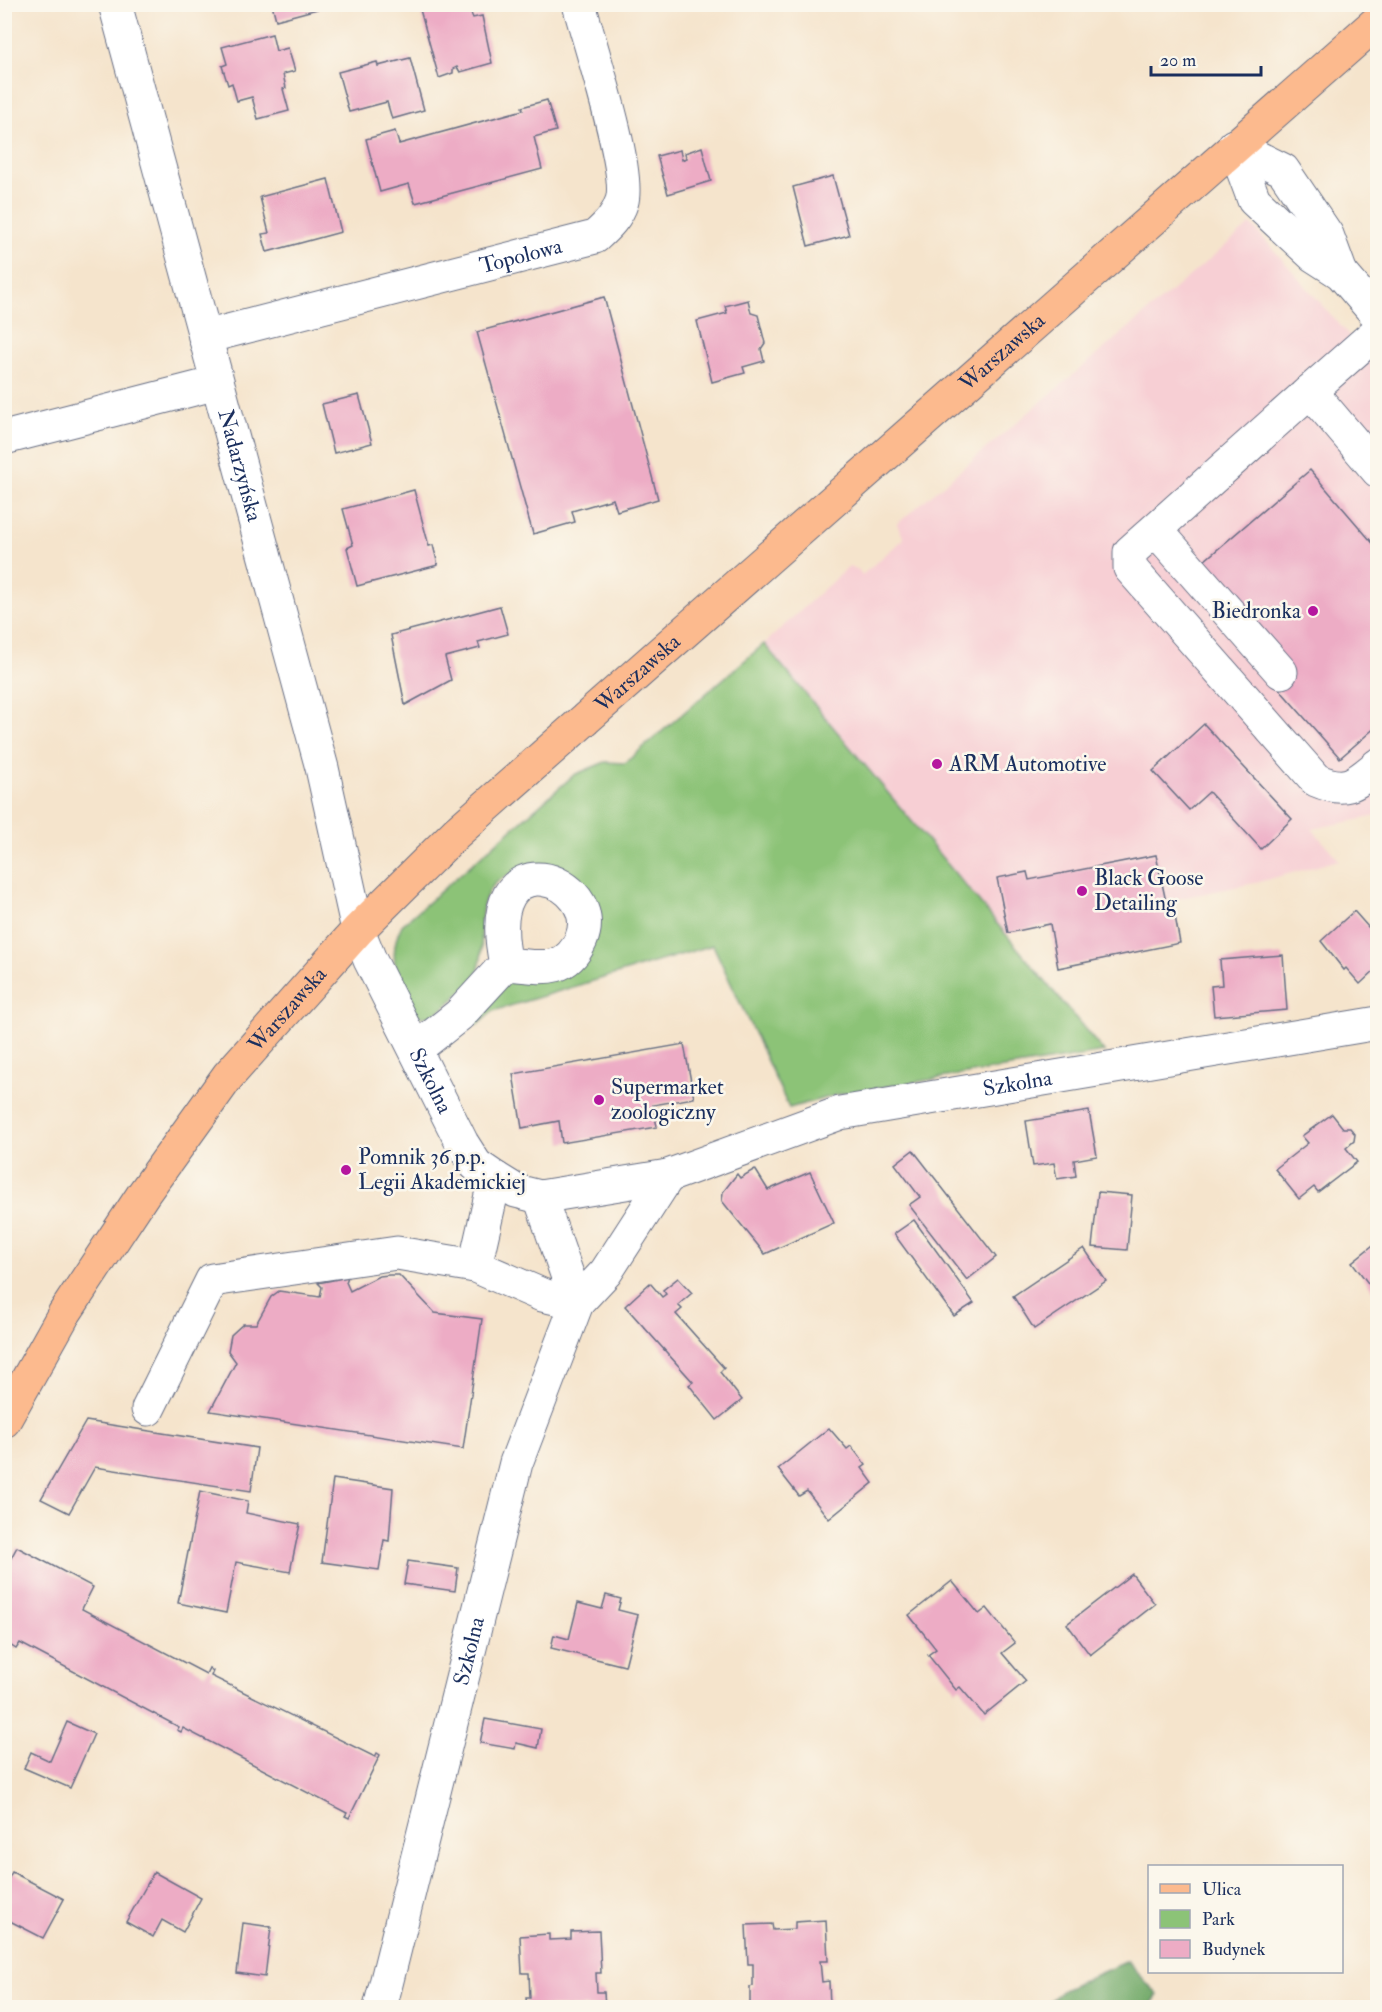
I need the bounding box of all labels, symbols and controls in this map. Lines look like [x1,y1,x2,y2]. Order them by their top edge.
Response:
scale bar [1151,39,1260,77]
text: 20 m [1160,49,1196,72]
street label: Topolowa [476,232,566,280]
street label: Warszawska [953,306,1052,398]
street label: Nadarzyńska [211,406,269,525]
place label: Biedronka [1211,597,1302,625]
marker: Biedronka [1306,604,1320,618]
street label: Warszawska [588,627,687,719]
place label: ARM Automotive [948,750,1106,778]
marker: ARM Automotive [930,757,944,771]
place label: Black Goose Detailing [1094,864,1203,917]
marker: Black Goose Detailing [1075,884,1089,898]
street label: Warszawska [241,960,333,1059]
street label: Szkolna [403,1043,459,1119]
street label: Szkolna [981,1064,1055,1103]
place label: Supermarket zoologiczny [611,1073,724,1126]
marker: Supermarket zoologiczny [592,1093,606,1107]
place label: Pomnik 36 p.p. Legii Akademickiej [358,1143,526,1196]
marker: Pomnik 36 p.p. Legii Akademickiej [339,1163,353,1177]
street label: Szkolna [447,1613,491,1688]
legend [1148,1865,1343,1973]
text: Ulica [1202,1878,1242,1901]
text: Park [1202,1908,1235,1931]
text: Budynek [1202,1938,1266,1961]

